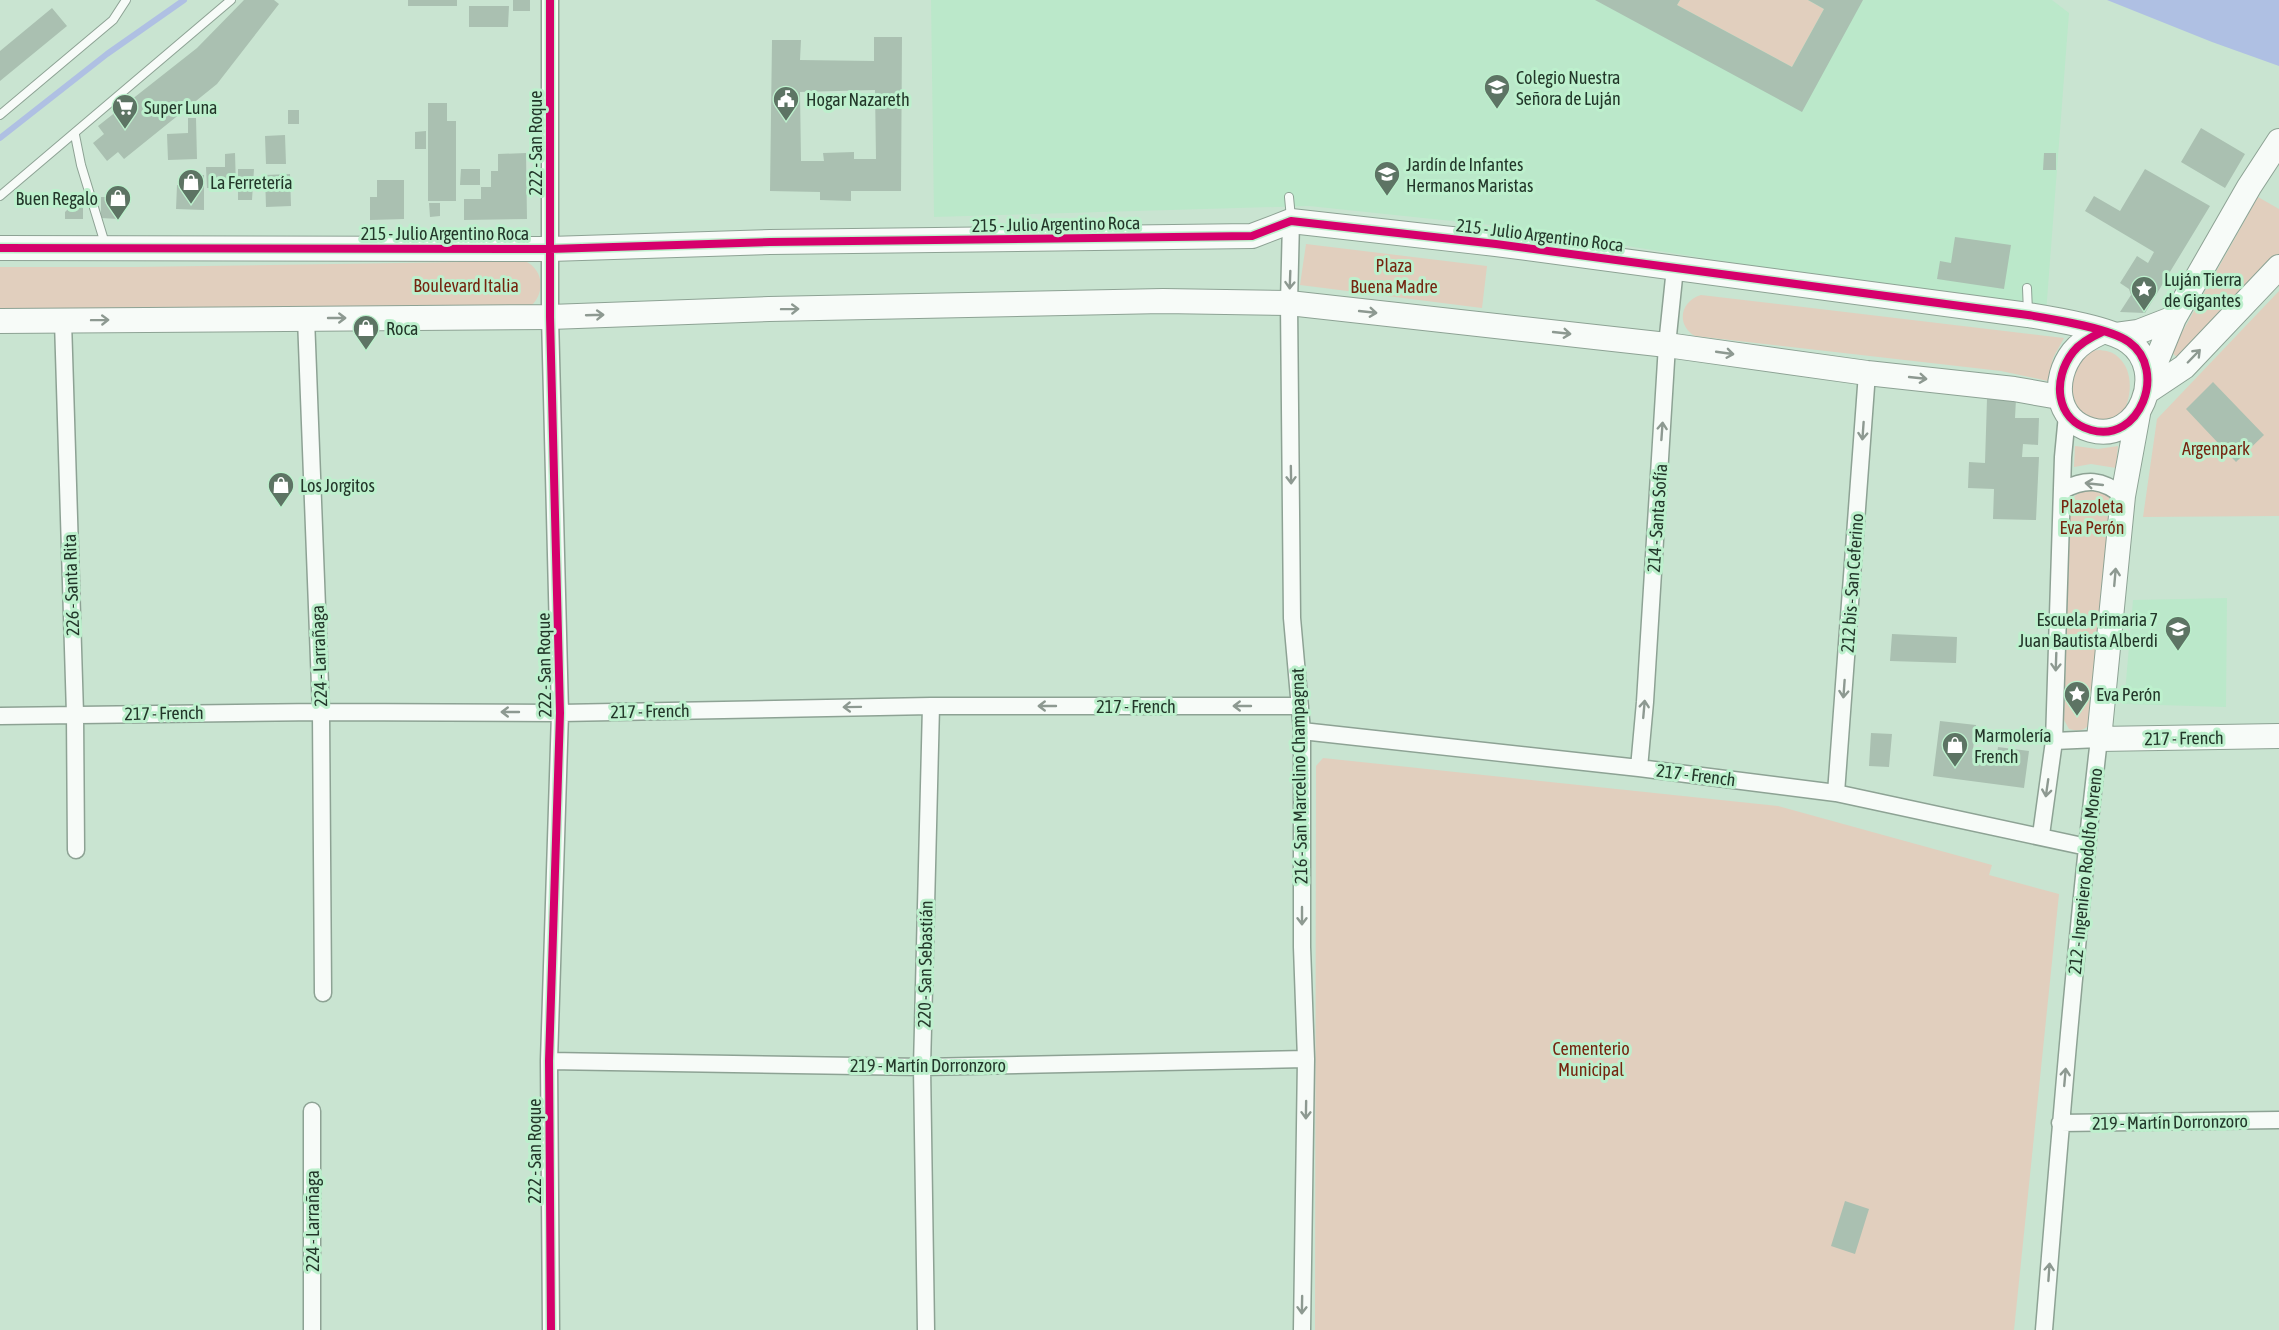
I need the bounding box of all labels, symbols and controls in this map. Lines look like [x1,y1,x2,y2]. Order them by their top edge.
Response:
place label: Colegio Nuestra Señora de Luján [1516,67,1621,109]
school or university icon: Colegio Nuestra Señora de Luján [1482,72,1512,110]
public building icon: Hogar Nazareth [771,84,801,122]
place label: Hogar Nazareth [806,89,910,110]
street label: 222 - San Roque [525,91,546,195]
supermarket icon: Super Luna [110,92,140,130]
place label: Super Luna [144,97,218,118]
place label: Jardín de Infantes Hermanos Maristas [1406,154,1533,196]
school or university icon: Jardín de Infantes Hermanos Maristas [1372,159,1402,197]
shop icon: La Ferretería [176,167,206,205]
place label: La Ferretería [210,172,293,193]
shop icon: Buen Regalo [103,183,133,221]
place label: Buen Regalo [15,188,98,209]
street label: 215 - Julio Argentino Roca [972,212,1140,236]
street label: 215 - Julio Argentino Roca [1455,214,1625,256]
street label: 215 - Julio Argentino Roca [361,223,529,244]
park label: Plaza Buena Madre [1350,255,1438,297]
one-way arrow [1284,269,1295,289]
place label: Luján Tierra de Gigantes [2164,269,2242,311]
place icon: Luján Tierra de Gigantes [2129,274,2159,312]
park label: Boulevard Italia [413,275,519,296]
one-way arrow [780,303,800,314]
one-way arrow [1357,307,1377,318]
one-way arrow [585,310,605,321]
one-way arrow [327,312,347,324]
shop icon: Roca [351,313,381,351]
one-way arrow [90,314,110,326]
place label: Roca [386,318,419,339]
one-way arrow [1551,328,1571,339]
one-way arrow [1715,347,1734,358]
one-way arrow [2187,348,2202,363]
one-way arrow [1908,373,1928,384]
one-way arrow [1656,421,1667,441]
one-way arrow [1857,421,1868,441]
park label: Argenpark [2182,438,2250,459]
street label: 214 - Santa Sofía [1643,463,1671,573]
one-way arrow [1285,464,1296,484]
shop icon: Los Jorgitos [266,470,296,508]
place label: Los Jorgitos [300,475,375,496]
one-way arrow [2084,478,2104,489]
park label: Plazoleta Eva Perón [2059,496,2125,538]
street label: 212 bis - San Ceferino [1837,513,1867,653]
street label: 226 - Santa Rita [59,534,83,636]
one-way arrow [2110,567,2121,587]
street label: 224 - Larrañaga [307,605,331,707]
place label: Escuela Primaria 7 Juan Bautista Alberdi [2018,609,2158,651]
street label: 222 - San Roque [533,612,555,718]
school or university icon: Escuela Primaria 7 Juan Bautista Alberdi [2163,614,2193,652]
one-way arrow [2051,651,2062,671]
street label: 216 - San Marcelino Champagnat [1287,668,1311,884]
one-way arrow [1838,678,1849,698]
place icon: Eva Perón [2062,679,2092,717]
place label: Eva Perón [2096,684,2161,705]
street label: 217 - French [1096,696,1176,717]
street label: 217 - French [610,700,690,722]
one-way arrow [1037,700,1057,712]
one-way arrow [1232,700,1252,712]
one-way arrow [1639,700,1650,720]
street label: 217 - French [124,702,204,724]
one-way arrow [842,702,862,713]
one-way arrow [500,707,520,718]
place label: Marmolería French [1974,725,2052,767]
street label: 217 - French [2144,727,2224,749]
shop icon: Marmolería French [1940,730,1970,768]
street label: 217 - French [1655,760,1737,790]
street label: 212 - Ingeniero Rodolfo Moreno [2064,767,2106,975]
one-way arrow [2042,778,2053,798]
street label: 220 - San Sebastián [913,900,937,1028]
one-way arrow [1296,905,1308,925]
park label: Cementerio Municipal [1552,1038,1630,1080]
street label: 219 - Martín Dorronzoro [850,1055,1006,1076]
one-way arrow [2060,1068,2071,1088]
street label: 222 - San Roque [524,1099,545,1203]
one-way arrow [1300,1100,1311,1120]
street label: 219 - Martín Dorronzoro [2092,1110,2248,1134]
street label: 224 - Larrañaga [302,1170,323,1272]
one-way arrow [2044,1262,2055,1282]
one-way arrow [1296,1295,1308,1315]

